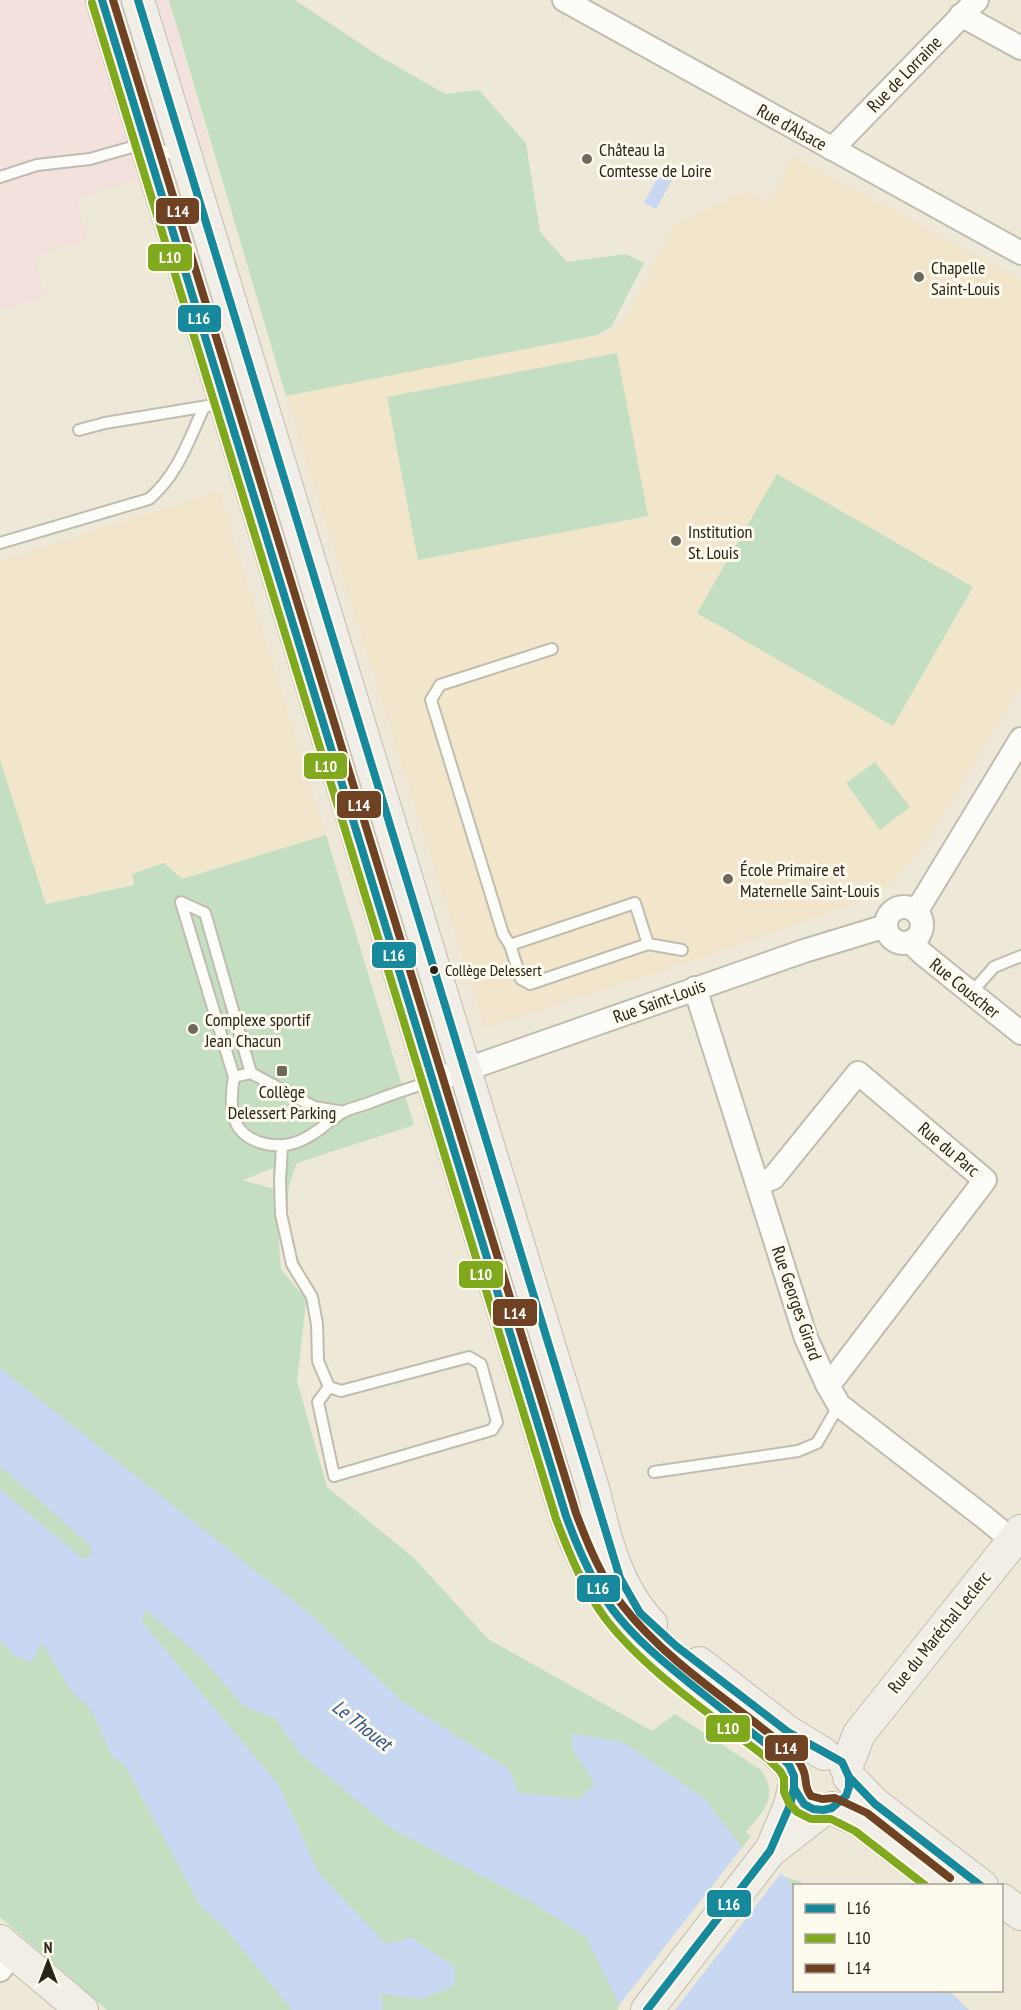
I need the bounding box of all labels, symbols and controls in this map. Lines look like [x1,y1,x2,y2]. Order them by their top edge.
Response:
street label: Rue de Lorraine [862,31,946,117]
street label: Rue d'Alsace [753,98,831,156]
place label: Château la Comtesse de Loire [599,138,712,182]
marker: Château la Comtesse de Loire [580,152,594,166]
line badge: L14 [155,197,200,225]
text: L14 [167,201,189,221]
line badge: L10 [147,243,193,272]
text: L10 [159,247,181,267]
place label: Chapelle Saint-Louis [931,256,1000,300]
marker: Chapelle Saint-Louis [912,270,926,284]
line badge: L16 [177,304,222,333]
text: L16 [188,308,210,328]
place label: Institution St. Louis [688,520,752,564]
marker: Institution St. Louis [669,534,683,548]
line badge: L10 [303,752,348,780]
text: L10 [315,756,337,776]
line badge: L14 [336,790,382,819]
text: L14 [348,795,370,815]
place label: École Primaire et Maternelle Saint-Louis [740,858,880,902]
marker: École Primaire et Maternelle Saint-Louis [721,872,735,886]
line badge: L16 [371,941,417,969]
text: L16 [383,945,405,965]
street label: Rue Couscher [925,953,1005,1023]
place label: Collège Delessert [445,960,542,980]
marker: Collège Delessert [428,964,440,976]
street label: Rue Saint-Louis [610,974,708,1028]
place label: Complexe sportif Jean Chacun [204,1008,312,1052]
marker: Complexe sportif Jean Chacun [186,1022,200,1036]
marker: Collège Delessert Parking [275,1064,289,1078]
place label: Collège Delessert Parking [228,1080,336,1124]
street label: Rue du Parc [914,1117,985,1182]
street label: Rue Georges Girard [767,1243,827,1363]
line badge: L10 [458,1260,504,1289]
text: L10 [470,1264,492,1284]
line badge: L14 [492,1298,538,1327]
text: L14 [504,1303,526,1323]
street label: Rue du Maréchal Leclerc [883,1566,996,1698]
line badge: L16 [576,1574,621,1603]
text: L16 [587,1578,609,1598]
water label: Le Thouet [327,1694,399,1758]
line badge: L10 [705,1714,751,1743]
text: L10 [717,1718,739,1738]
line badge: L14 [764,1734,809,1762]
text: L14 [775,1738,797,1758]
legend [793,1884,1003,1992]
line badge: L16 [706,1889,752,1918]
text: L16 [718,1894,740,1914]
text: L16 [847,1896,871,1919]
text: L10 [847,1926,871,1949]
north arrow [18,1932,78,1992]
text: N [44,1937,52,1957]
text: L14 [847,1956,871,1979]

